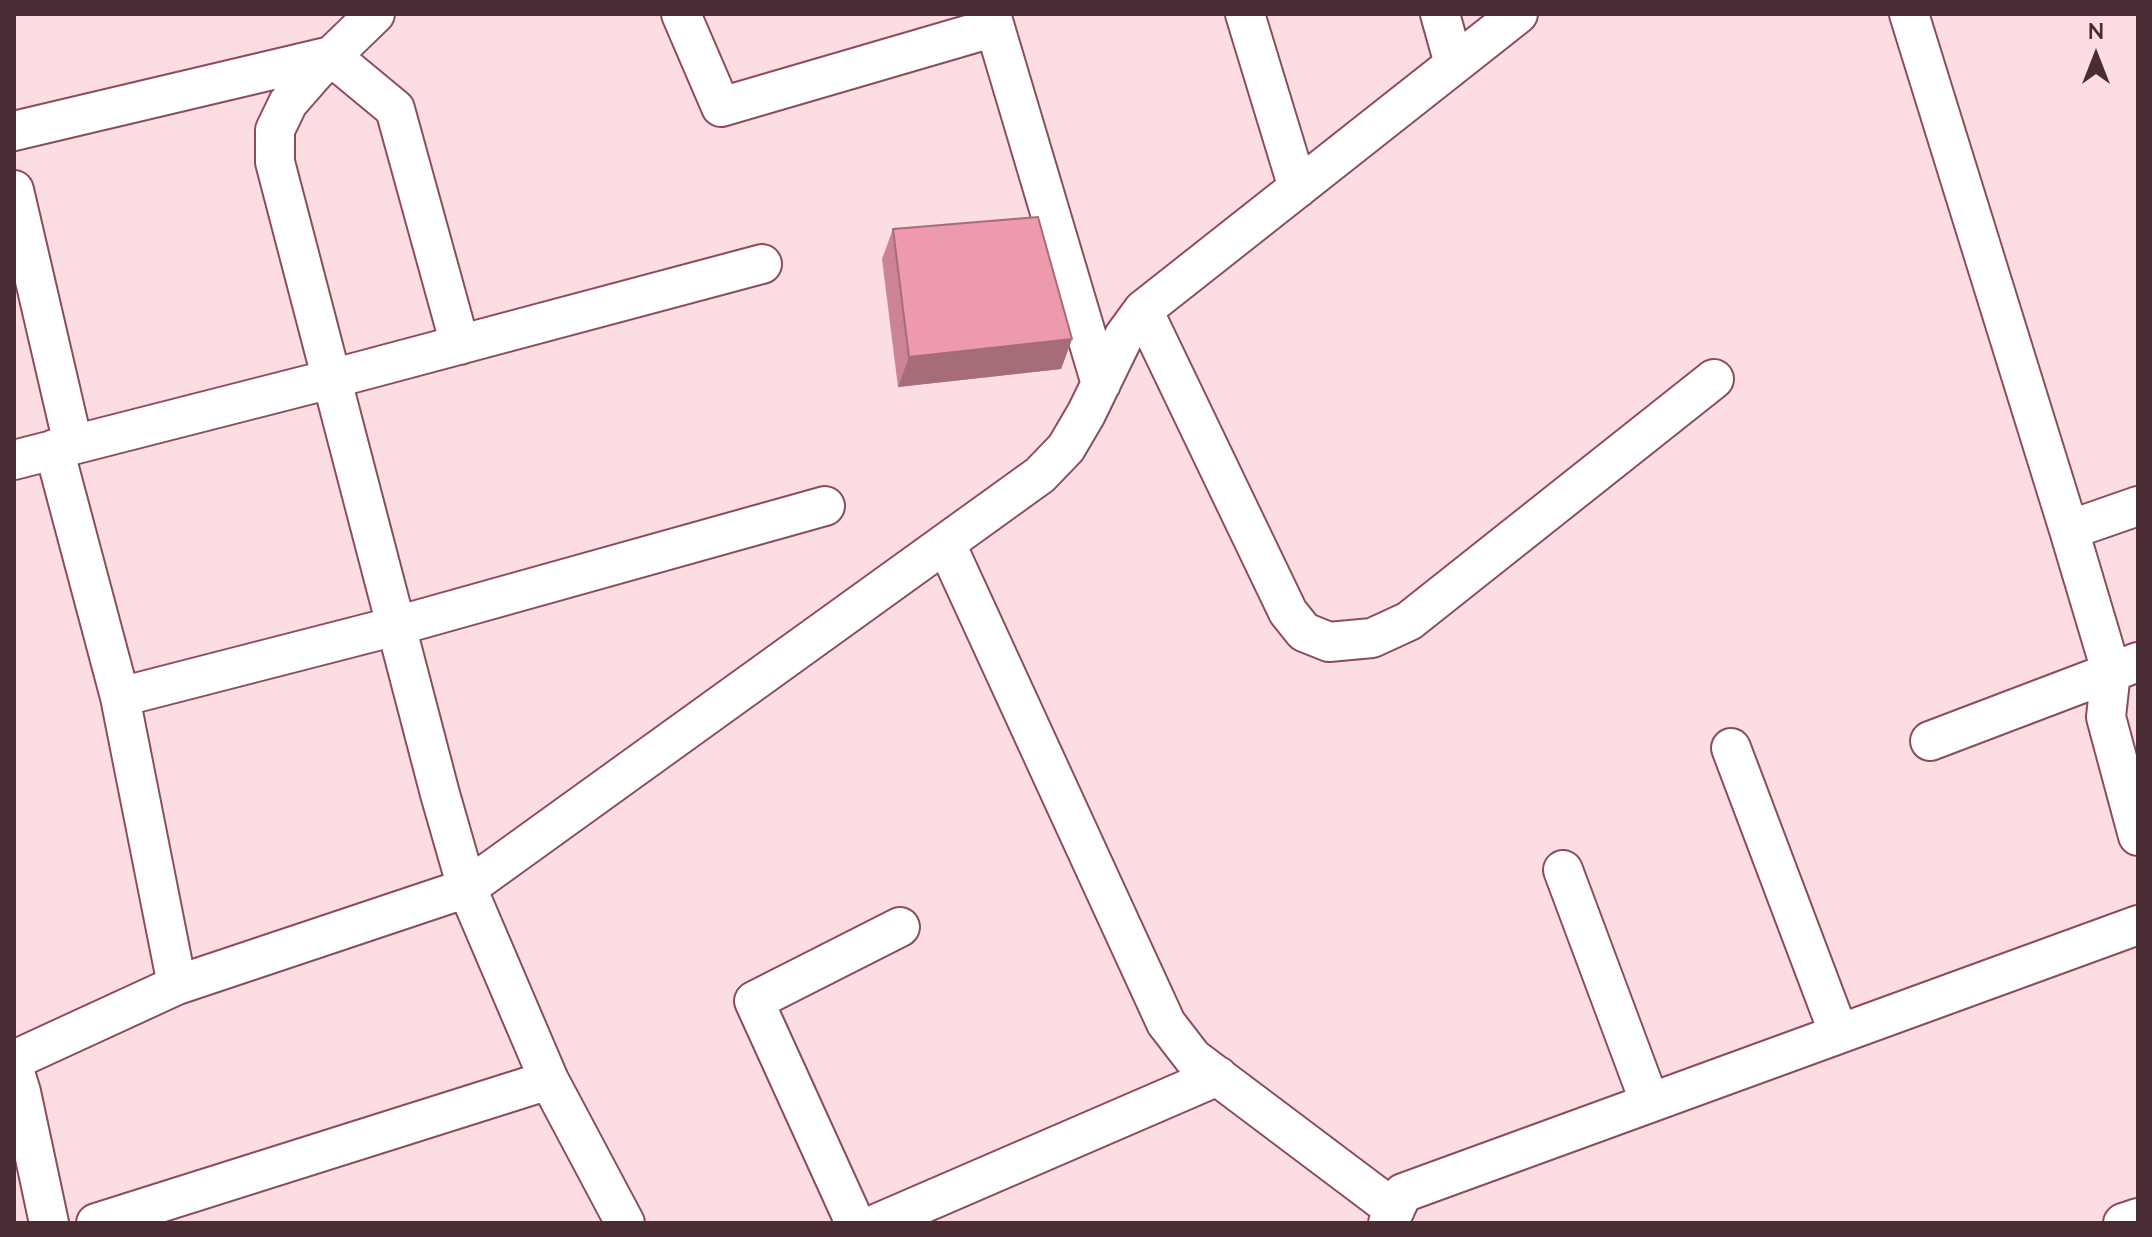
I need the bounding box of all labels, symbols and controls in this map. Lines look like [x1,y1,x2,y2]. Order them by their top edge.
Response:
north arrow [2056,16,2136,96]
text: N [2088,17,2104,47]

